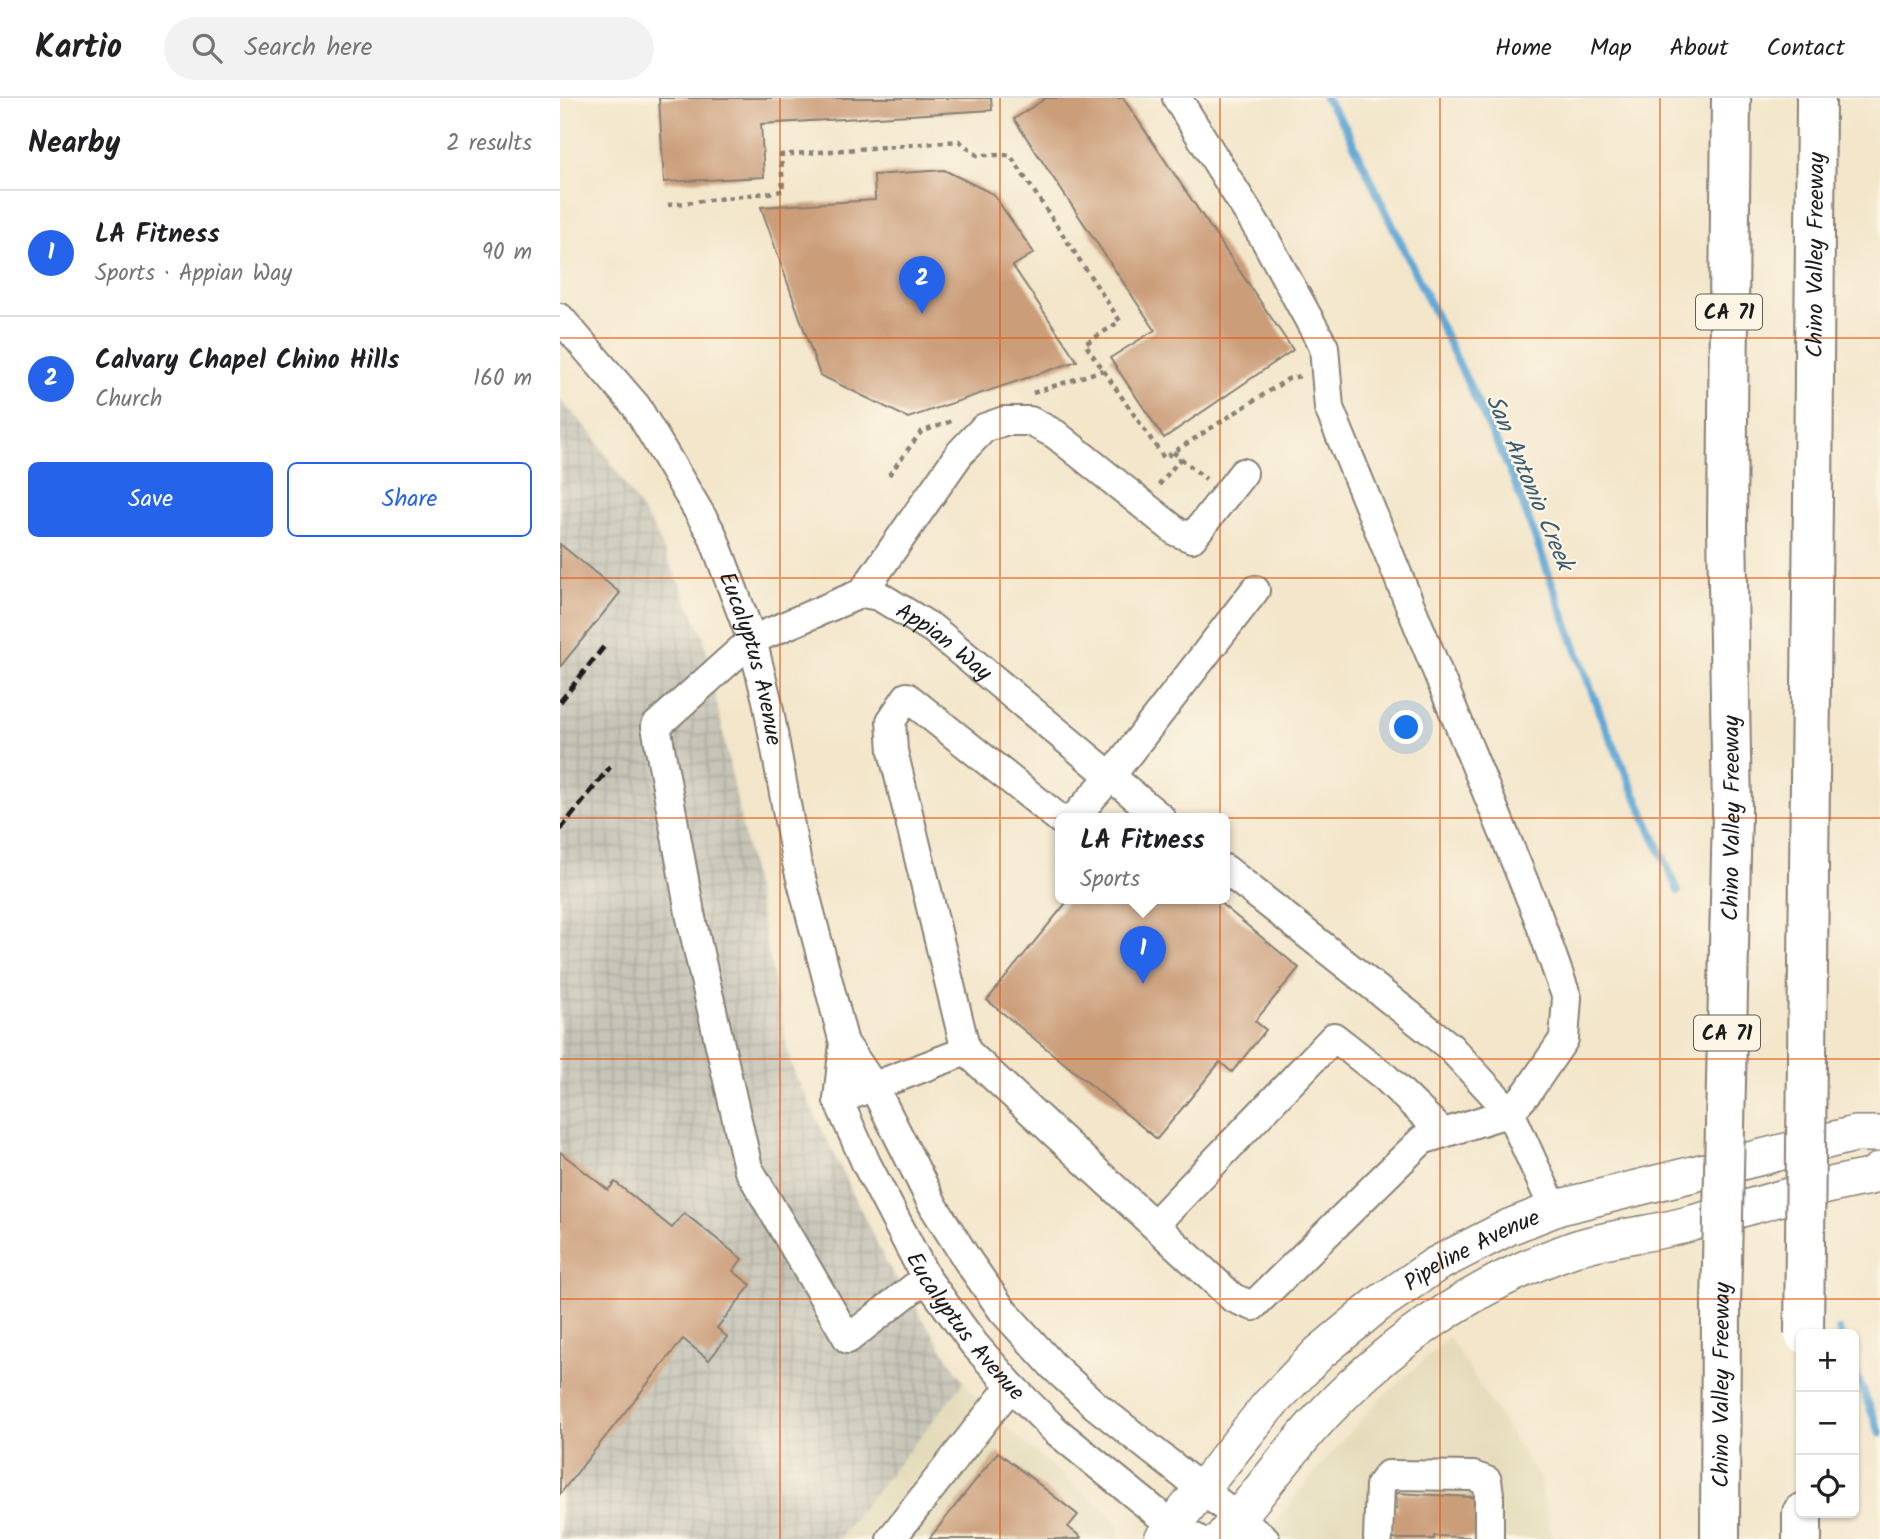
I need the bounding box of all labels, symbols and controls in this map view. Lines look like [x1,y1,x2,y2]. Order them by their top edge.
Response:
search box [164,17,654,80]
text: Kartio [35,22,122,75]
text: Search here [244,27,372,69]
icon: search [188,29,226,67]
text: Home [1495,29,1552,68]
text: Map [1590,29,1632,68]
text: About [1670,29,1728,68]
text: Contact [1766,29,1845,68]
text: Nearby [28,120,120,168]
text: 2 results [446,126,532,162]
street label: Chino Valley Freeway [1798,152,1836,358]
text: LA Fitness [95,214,220,256]
text: 1 [48,235,54,271]
text: 90 m [482,235,532,271]
text: Sports · Appian Way [95,256,292,292]
pin: 2 [899,256,945,314]
road number: CA 71 [1696,294,1762,330]
text: Calvary Chapel Chino Hills [95,340,399,382]
text: 2 [44,361,58,397]
text: 160 m [473,361,532,397]
text: Church [95,382,162,418]
water label: San Antonio Creek [1474,388,1585,580]
button: Save [28,462,273,537]
button: Share [287,462,532,537]
street label: Eucalyptus Avenue [708,567,791,748]
street label: Appian Way [888,594,1000,691]
your location [1389,710,1423,744]
street label: Chino Valley Freeway [1714,715,1752,921]
popup [1055,813,1230,904]
text: LA Fitness [1080,820,1205,862]
text: Sports [1080,862,1140,898]
pin: 1 [1120,926,1166,984]
road number: CA 71 [1694,1016,1760,1051]
street label: Pipeline Avenue [1397,1201,1546,1302]
street label: Eucalyptus Avenue [895,1246,1032,1410]
street label: Chino Valley Freeway [1704,1282,1742,1488]
map controls [1796,1329,1859,1518]
button: + [1796,1329,1859,1392]
button: − [1796,1392,1859,1455]
button: locate [1796,1455,1859,1518]

